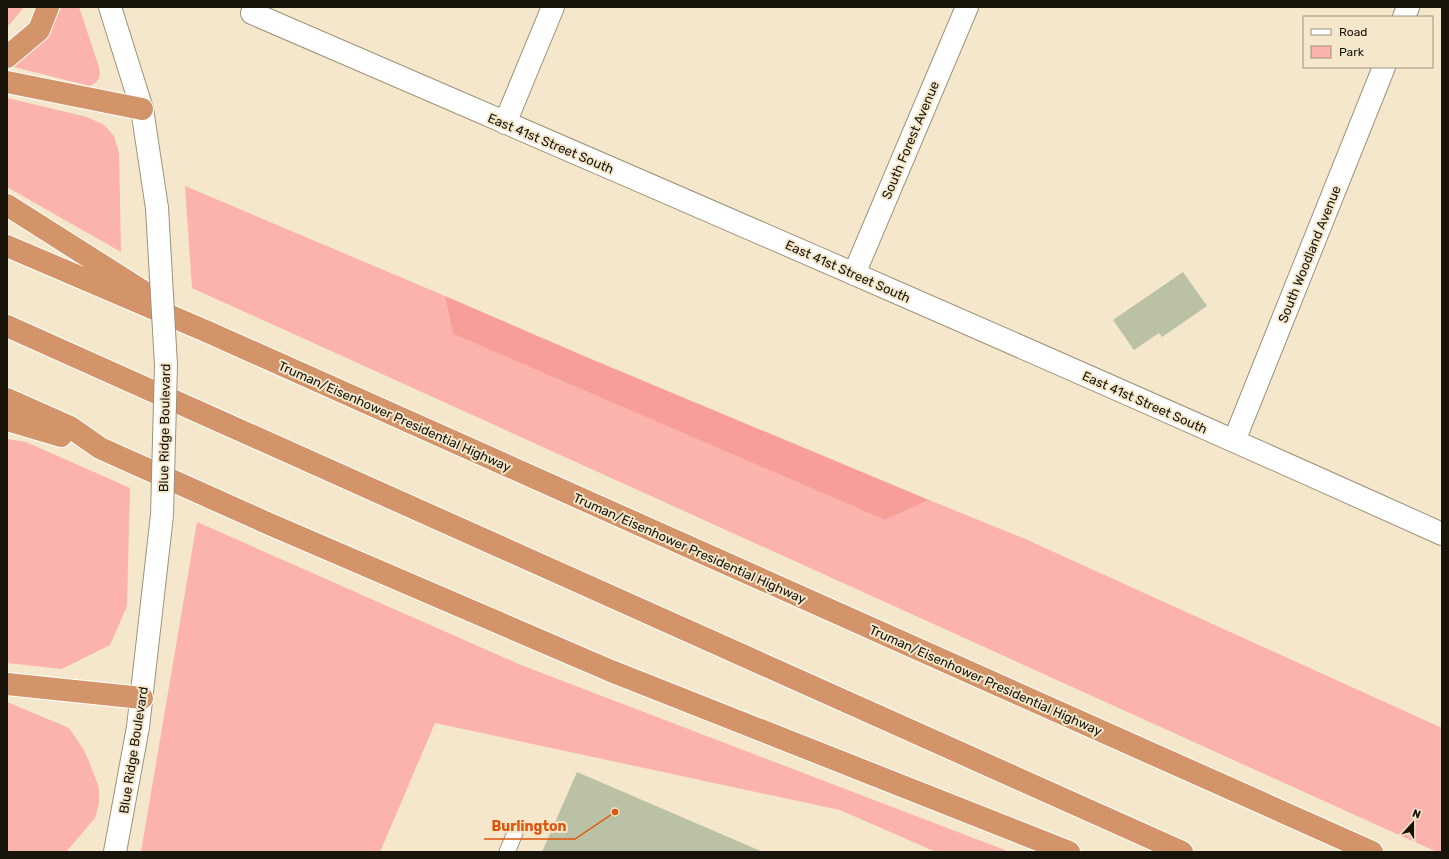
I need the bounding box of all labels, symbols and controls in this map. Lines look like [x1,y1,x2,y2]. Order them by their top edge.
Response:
legend [1303,16,1433,68]
text: Road [1339,25,1367,39]
text: Park [1339,45,1365,59]
street label: South Forest Avenue [879,79,942,201]
street label: East 41st Street South [486,110,616,177]
street label: South Woodland Avenue [1275,183,1344,325]
street label: East 41st Street South [783,237,913,306]
street label: Truman/Eisenhower Presidential Highway [276,358,513,476]
street label: Blue Ridge Boulevard [156,364,174,492]
street label: East 41st Street South [1080,368,1210,437]
street label: Truman/Eisenhower Presidential Highway [571,490,808,608]
street label: Truman/Eisenhower Presidential Highway [867,622,1104,740]
street label: Blue Ridge Boulevard [116,685,152,815]
north arrow [1393,803,1433,843]
text: N [1410,807,1423,822]
callout: Burlington [484,813,575,839]
text: Burlington [491,818,567,835]

